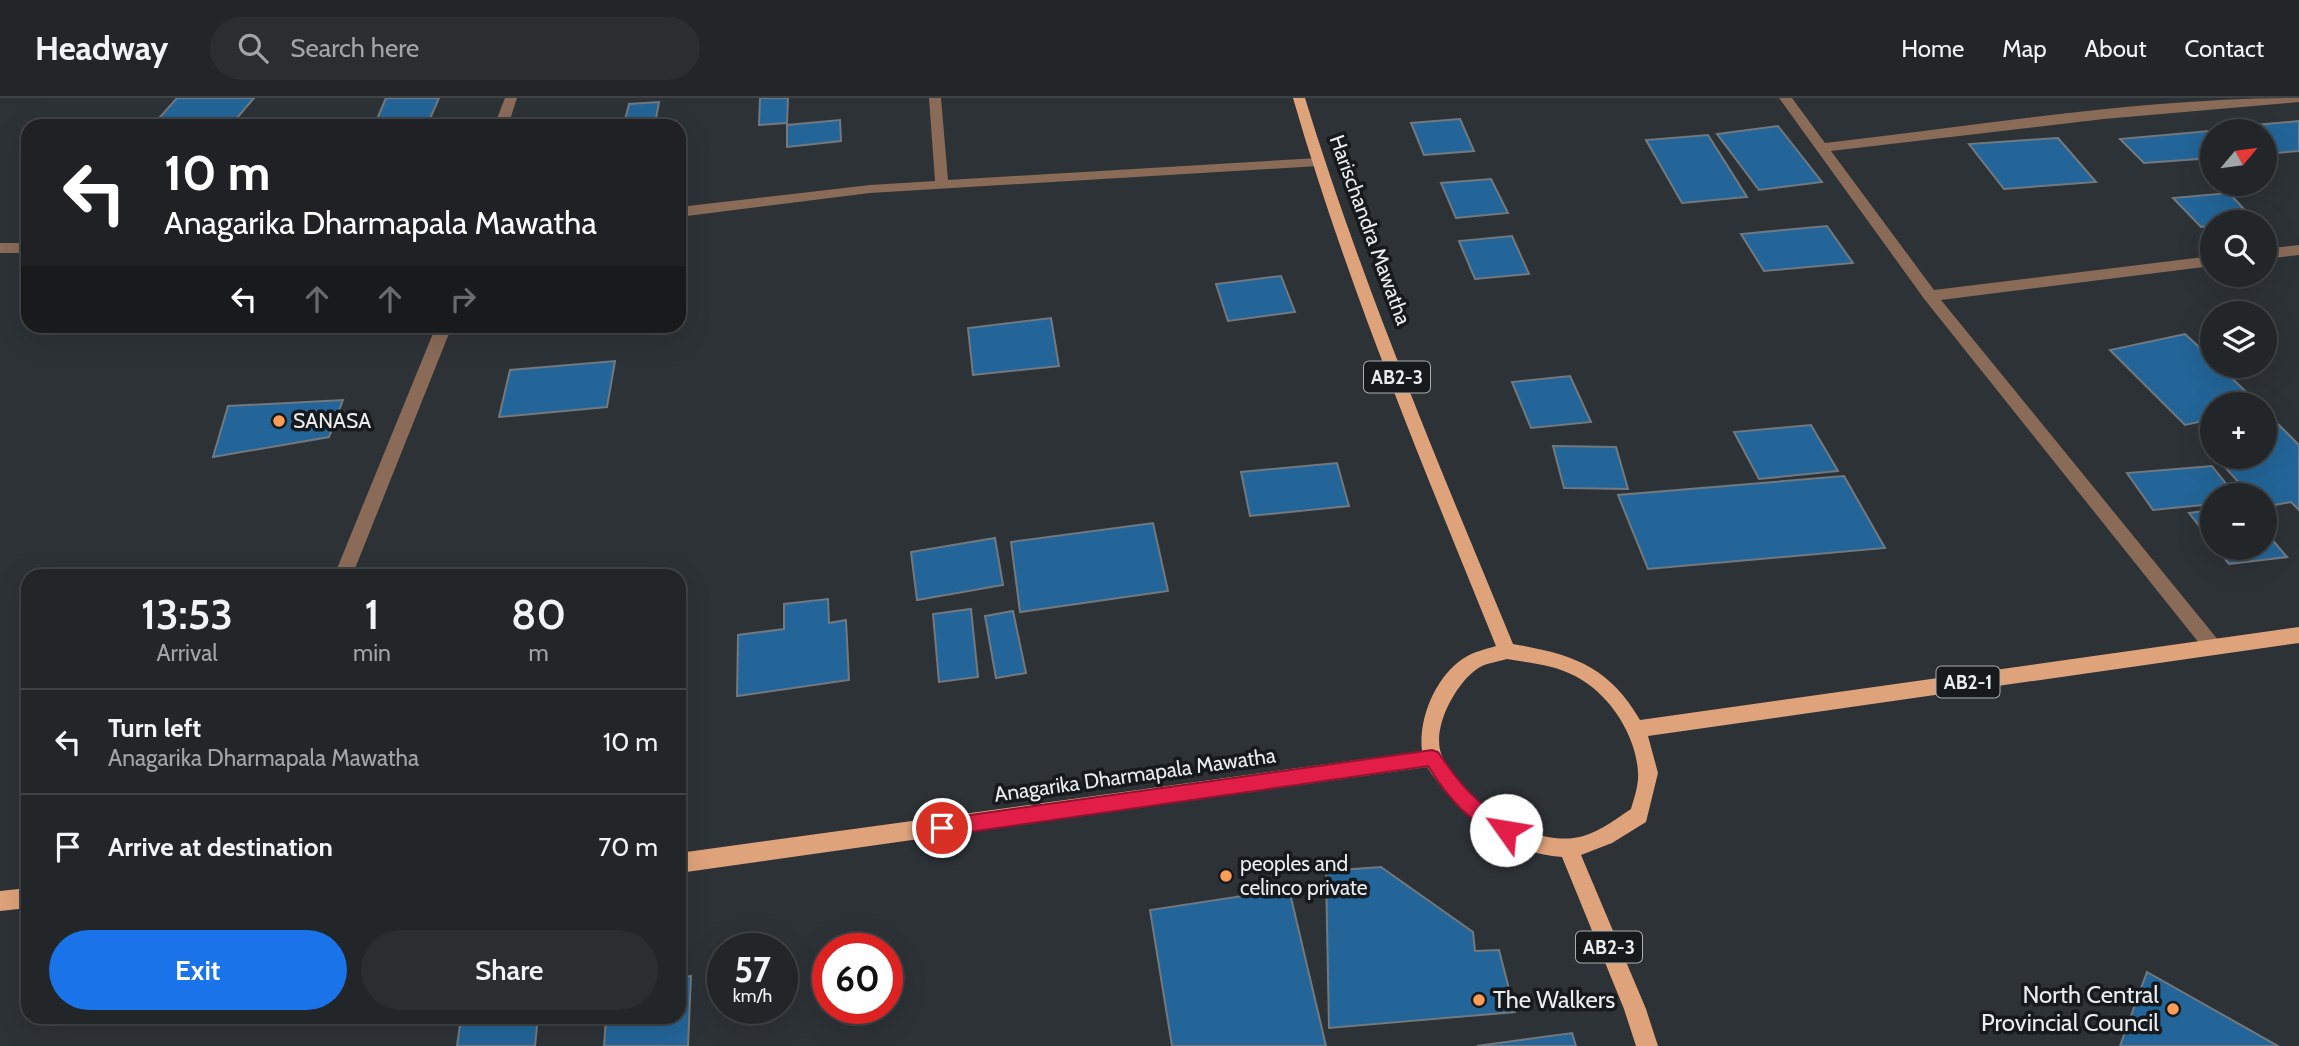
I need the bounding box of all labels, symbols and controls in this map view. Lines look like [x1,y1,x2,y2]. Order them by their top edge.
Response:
search box [210,17,700,80]
text: Headway [35,28,168,68]
icon: search [234,29,272,67]
text: Search here [290,32,419,64]
text: Home [1901,34,1964,63]
text: Map [2002,34,2047,63]
text: About [2085,34,2147,63]
text: Contact [2185,34,2264,63]
north arrow [2200,119,2277,196]
map controls [2200,119,2277,560]
street label: Harischandra Mawatha [1324,131,1416,328]
text: 10 m [164,143,270,202]
icon: left [49,147,140,238]
text: Anagarika Dharmapala Mawatha [164,203,597,242]
button: search [2200,210,2277,287]
icon: left [225,280,263,318]
icon: ahead [298,280,336,318]
icon: ahead [371,280,409,318]
icon: right [444,280,482,318]
button: layers [2200,301,2277,378]
road number: AB2-3 [1364,362,1430,392]
button: + [2200,392,2277,469]
place label: SANASA [293,408,371,433]
marker: SANASA [271,413,287,429]
button: − [2200,483,2277,560]
text: 13:53 [141,588,233,640]
text: 1 [365,588,379,640]
text: 80 [511,588,566,640]
text: Arrival [156,639,218,667]
text: min [353,639,391,667]
text: m [528,639,549,667]
road number: AB2-1 [1937,666,2000,698]
text: Turn left [108,712,201,744]
icon: left [49,723,87,761]
text: 10 m [603,726,658,758]
street label: Anagarika Dharmapala Mawatha [993,742,1277,807]
text: Anagarika Dharmapala Mawatha [108,744,419,772]
position arrow [1469,793,1543,867]
pin [912,798,972,858]
icon: arrive [923,809,961,847]
icon: arrive [49,828,87,866]
text: Arrive at destination [108,831,333,863]
text: 70 m [598,831,658,863]
place label: peoples and celinco private [1240,851,1368,900]
marker: peoples and celinco private [1218,868,1234,884]
button: Exit [49,930,347,1010]
button: Share [361,930,658,1010]
road number: AB2-3 [1576,932,1642,962]
speed limit sign: 60 [812,933,903,1024]
text: 57 [734,948,771,991]
place label: North Central Provincial Council [1981,980,2159,1037]
text: km/h [733,985,772,1007]
place label: The Walkers [1493,985,1615,1014]
marker: The Walkers [1471,992,1487,1008]
marker: North Central Provincial Council [2165,1001,2181,1017]

